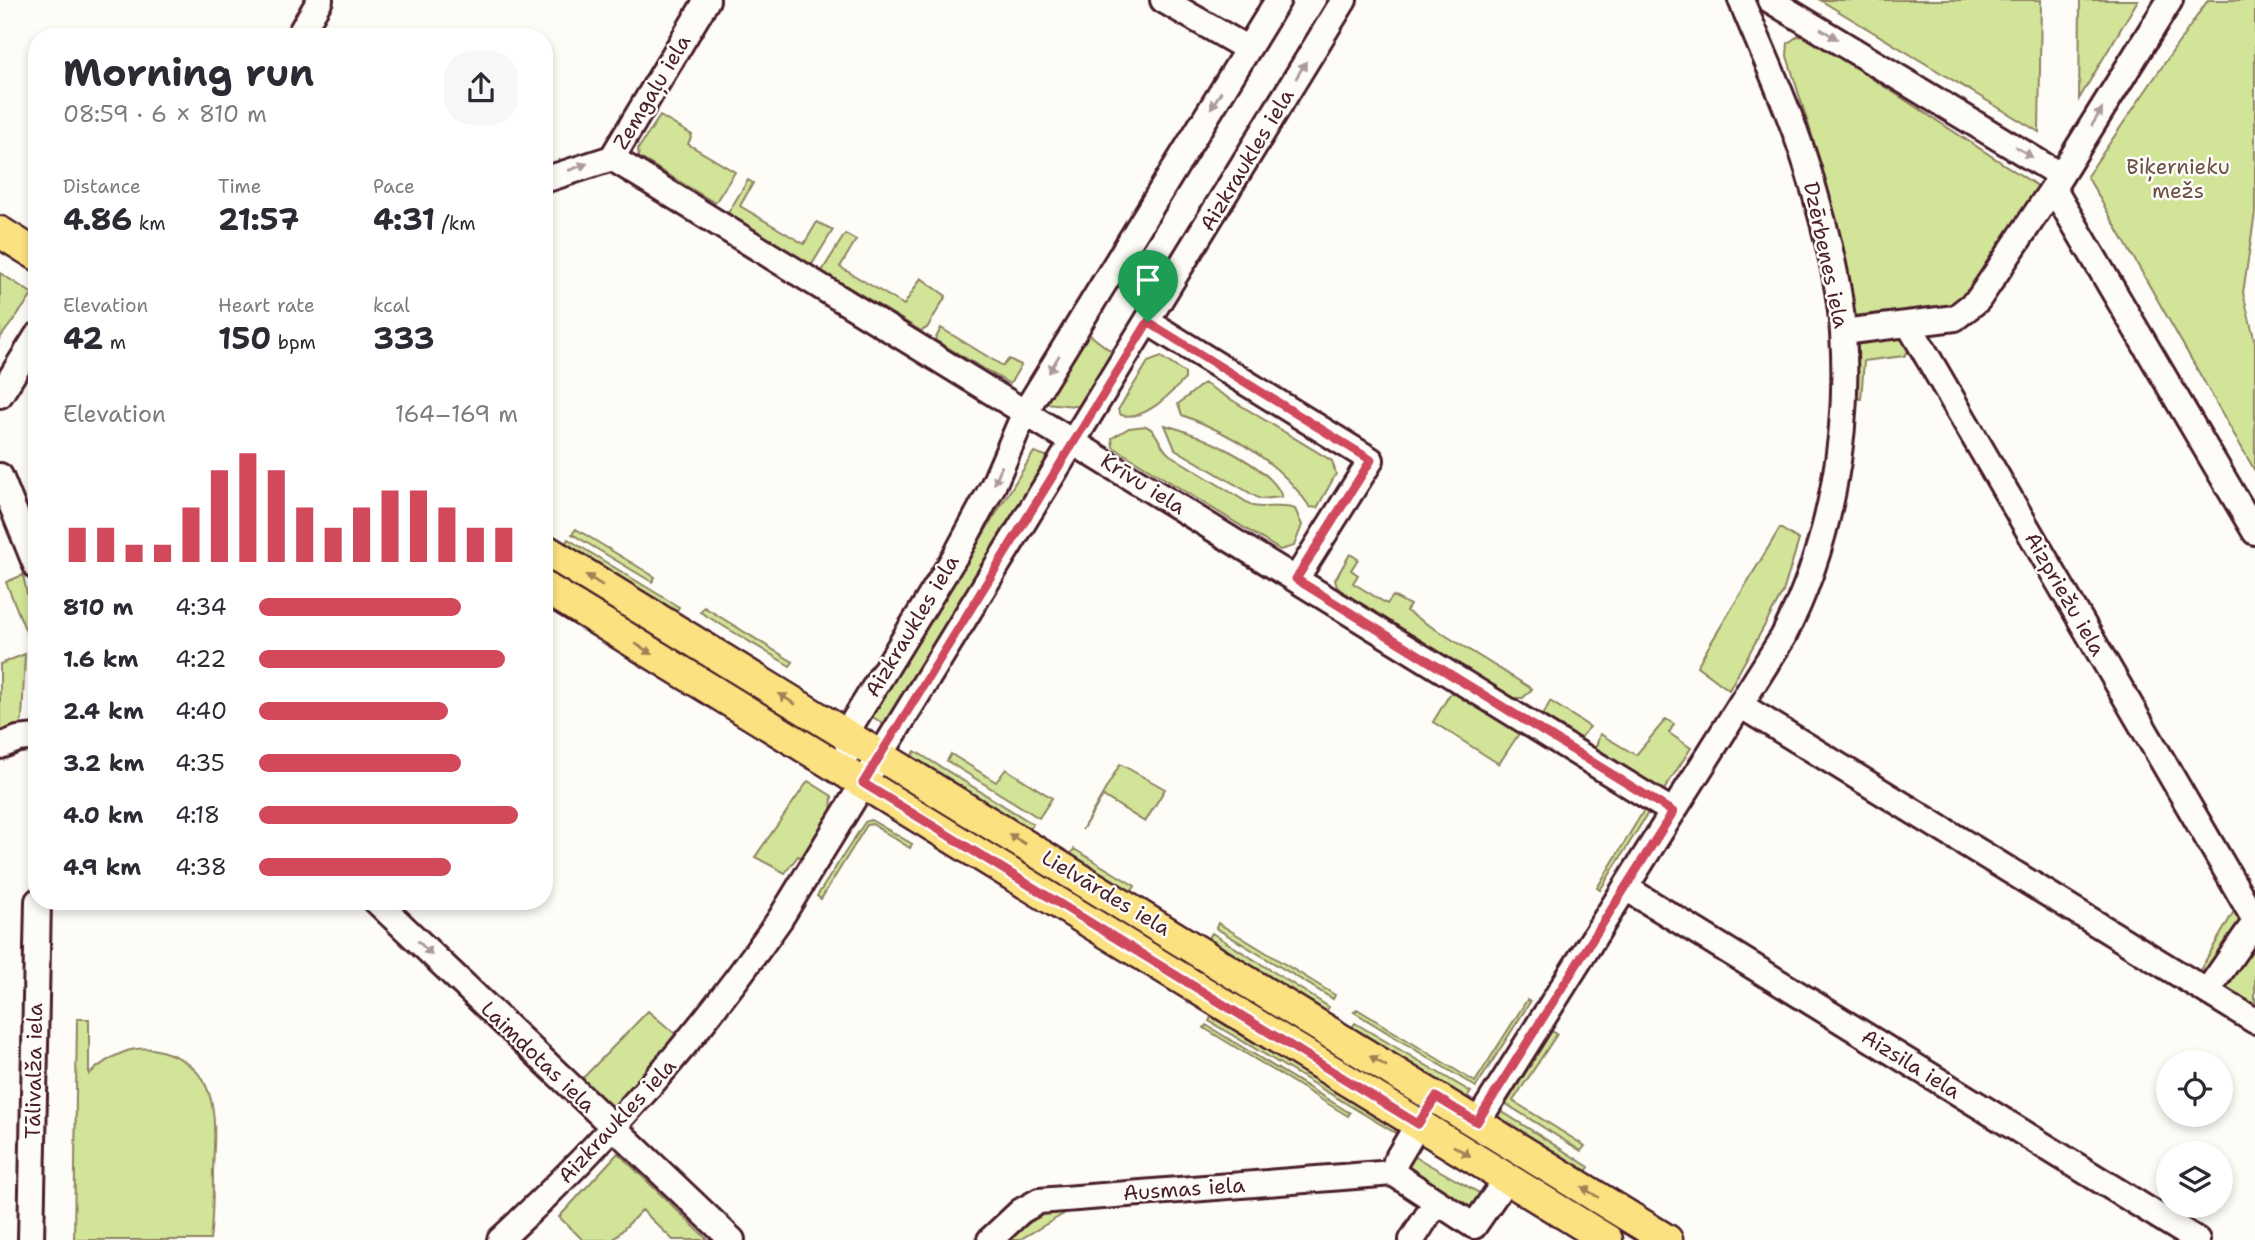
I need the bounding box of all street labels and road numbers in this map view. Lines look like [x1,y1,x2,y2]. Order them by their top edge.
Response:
street label: Zemgaļu iela [607,29,698,155]
street label: Aizkraukles iela [1193,84,1301,236]
street label: Dzērbenes iela [1797,179,1855,331]
street label: Krīvu iela [1095,447,1191,521]
street label: Aizpriežu iela [2018,527,2112,661]
street label: Aizkraukles iela [858,550,966,702]
street label: Lielvārdes iela [1036,843,1176,943]
street label: Laimdotas iela [475,995,601,1119]
street label: Tālivalža iela [19,1003,49,1139]
street label: Aizsila iela [1856,1023,1966,1105]
street label: Aizkraukles iela [552,1053,682,1189]
street label: Ausmas iela [1122,1171,1246,1207]

